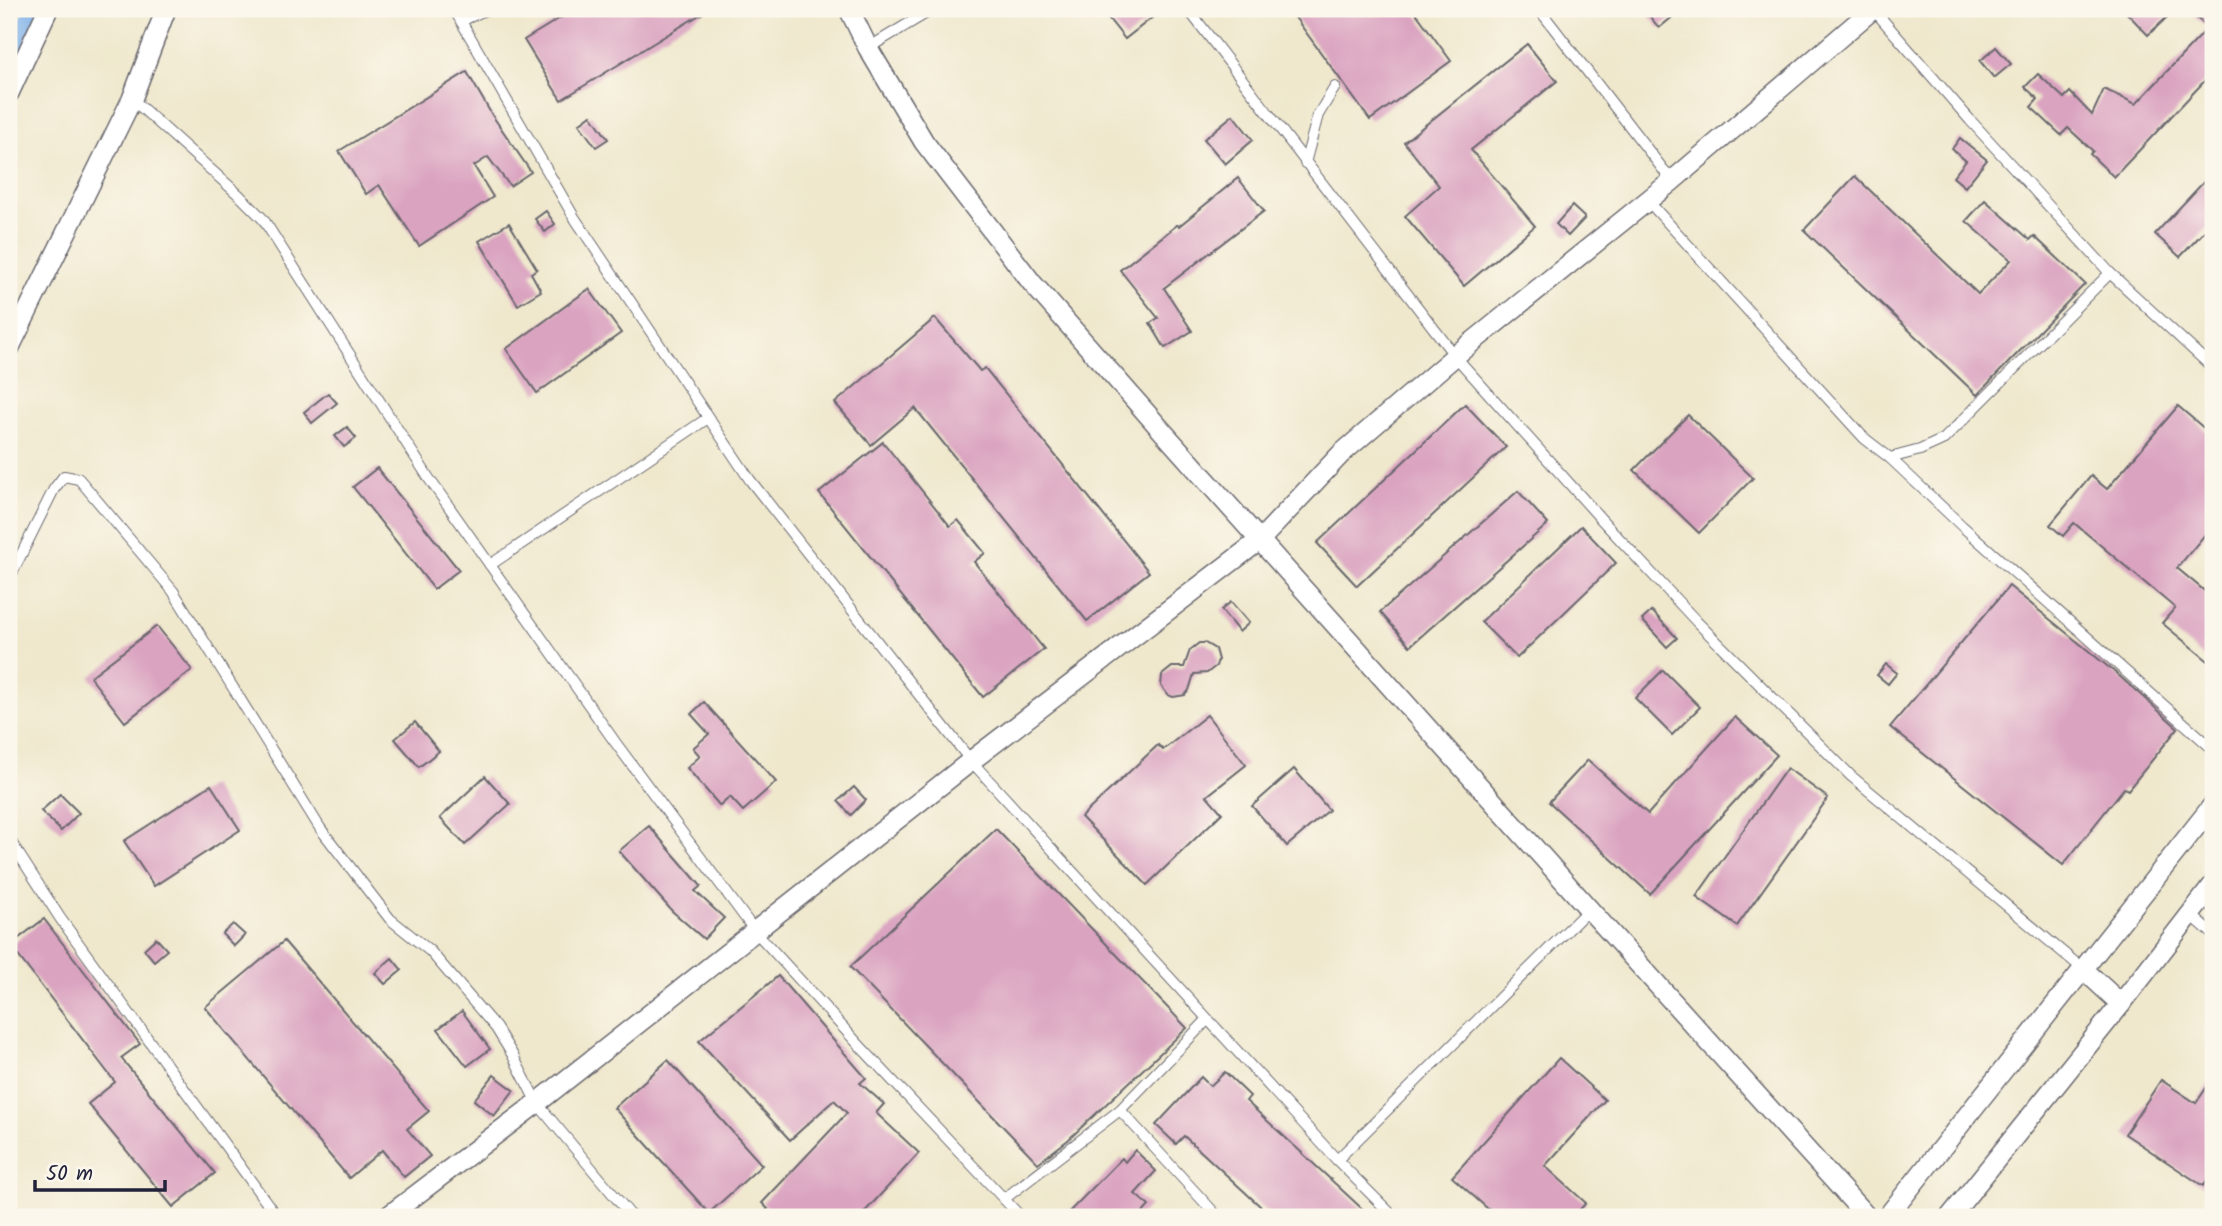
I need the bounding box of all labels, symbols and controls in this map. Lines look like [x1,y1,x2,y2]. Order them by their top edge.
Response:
scale bar [35,1149,164,1193]
text: 50 m [46,1158,93,1191]

